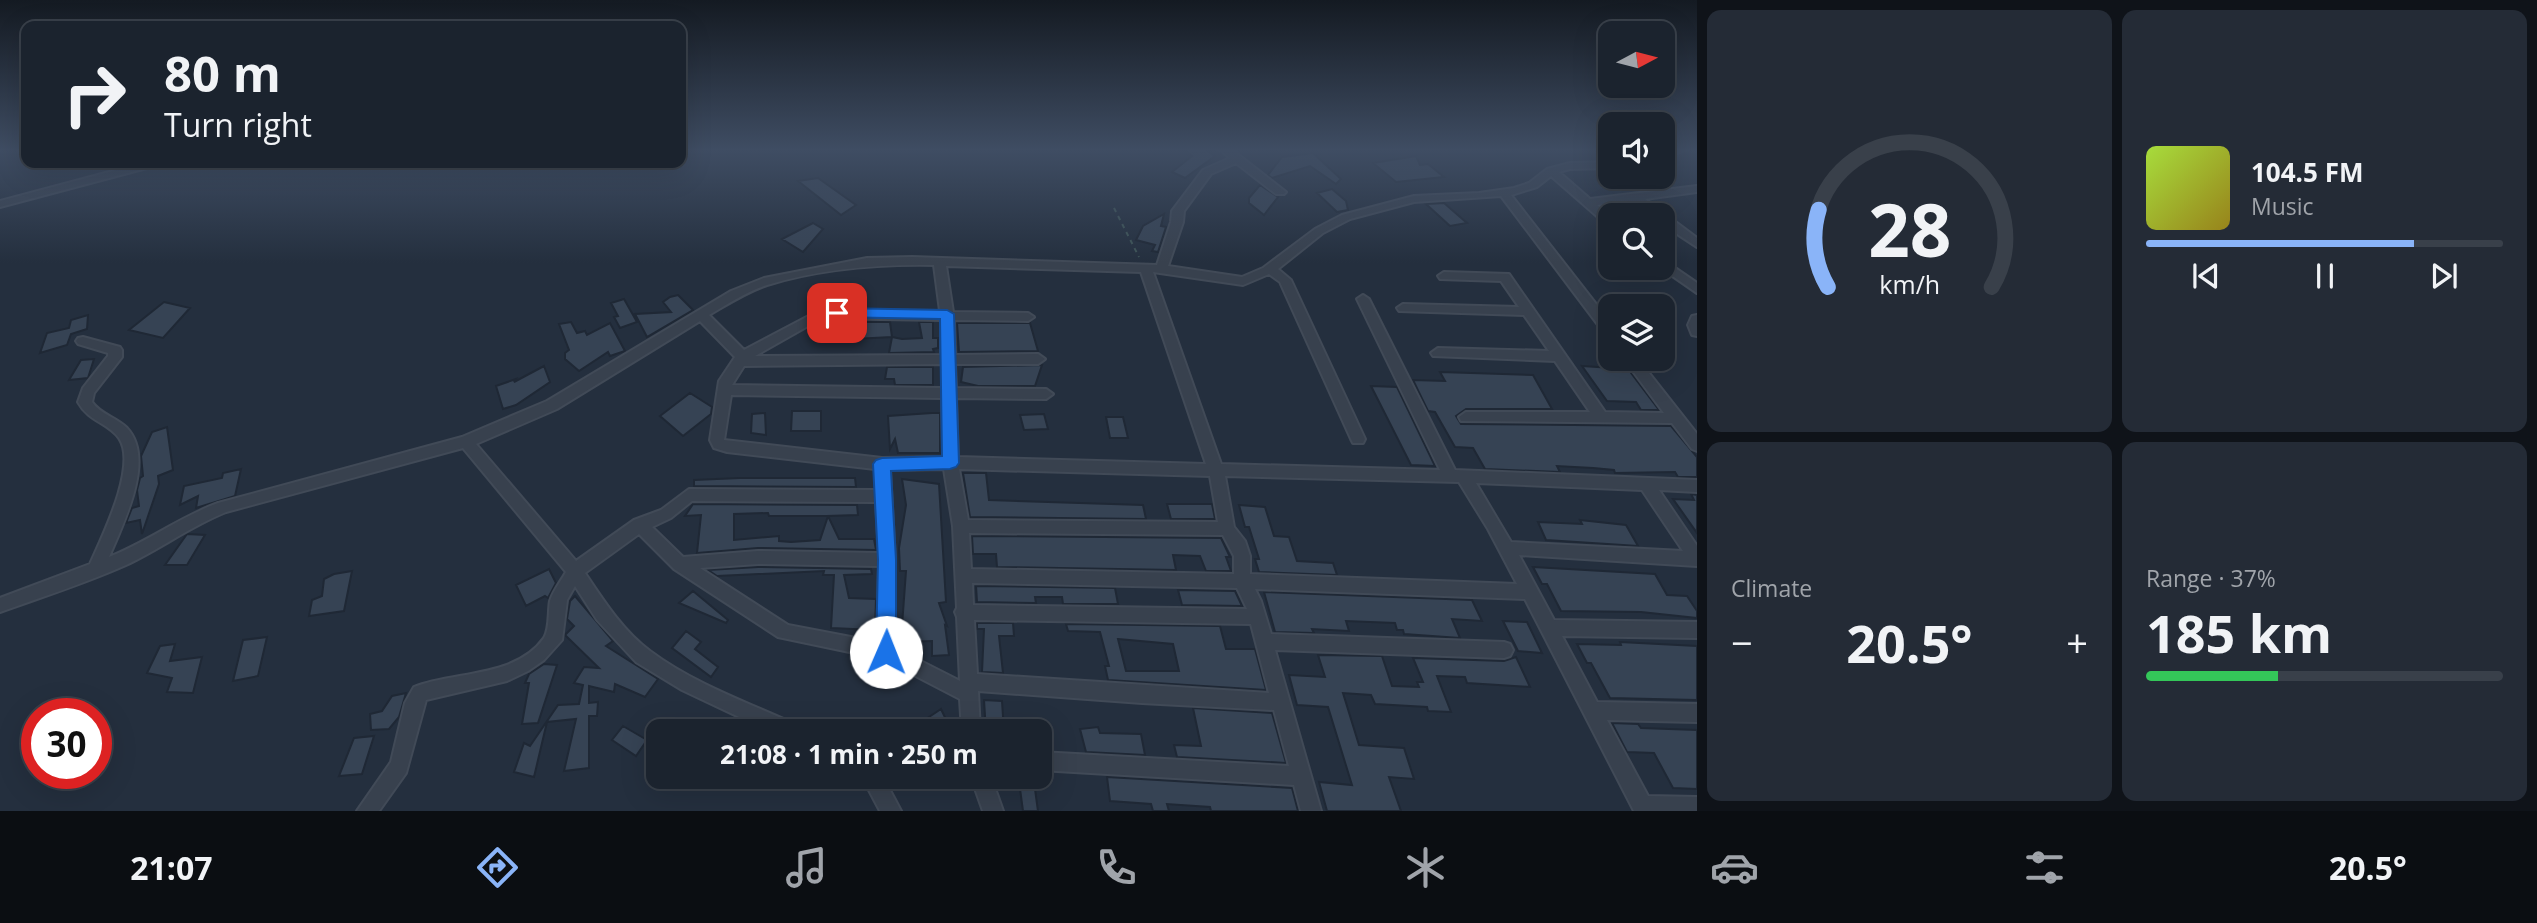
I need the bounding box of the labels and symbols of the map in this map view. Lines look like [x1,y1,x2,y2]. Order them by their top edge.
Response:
north arrow [1598,21,1675,98]
pin [807,283,867,343]
position arrow [849,615,923,689]
speed limit sign: 30 [21,698,112,789]

